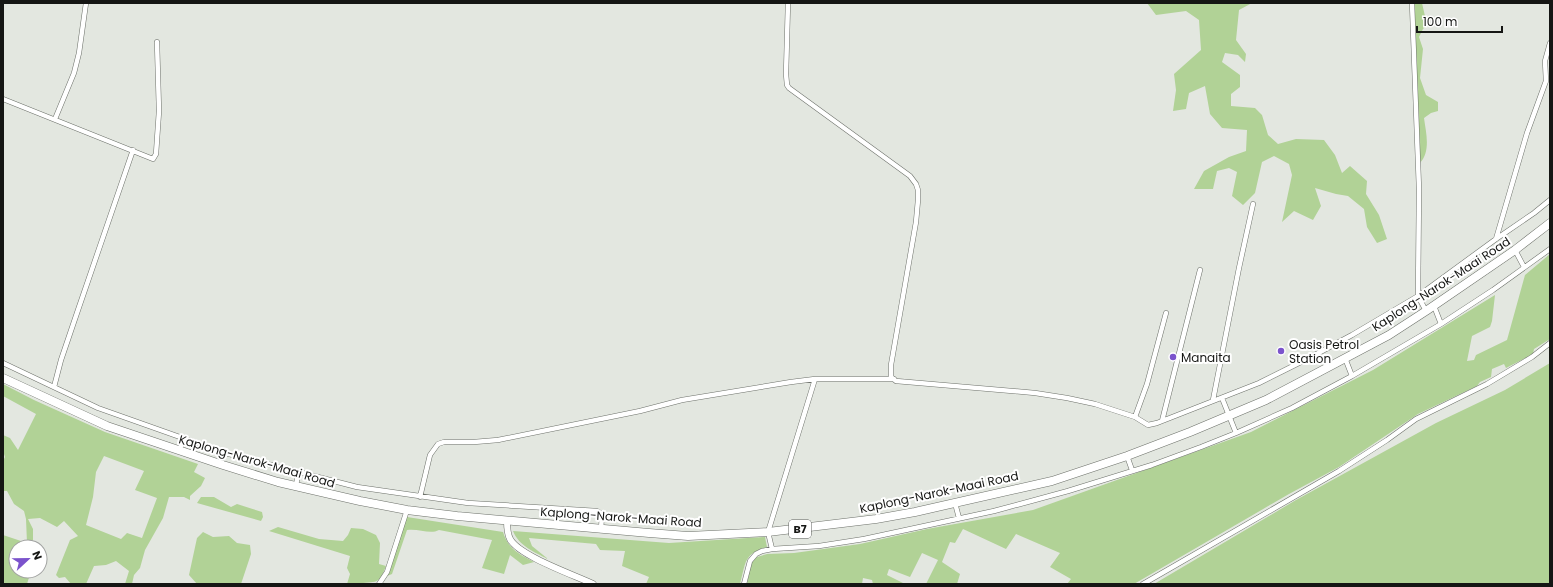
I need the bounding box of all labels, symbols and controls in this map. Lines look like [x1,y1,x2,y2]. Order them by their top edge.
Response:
scale bar [1417,8,1502,34]
text: 100 m [1423,13,1457,30]
street label: Kaplong-Narok-Maai Road [1368,233,1514,335]
place label: Oasis Petrol Station [1289,336,1359,367]
marker: Oasis Petrol Station [1276,346,1286,356]
place label: Manaita [1181,349,1231,366]
marker: Manaita [1168,352,1178,362]
street label: Kaplong-Narok-Maai Road [177,431,337,491]
street label: Kaplong-Narok-Maai Road [858,467,1020,517]
street label: Kaplong-Narok-Maai Road [540,503,702,531]
road number: B7 [789,520,811,538]
north arrow [8,539,48,579]
text: N [28,548,46,562]

